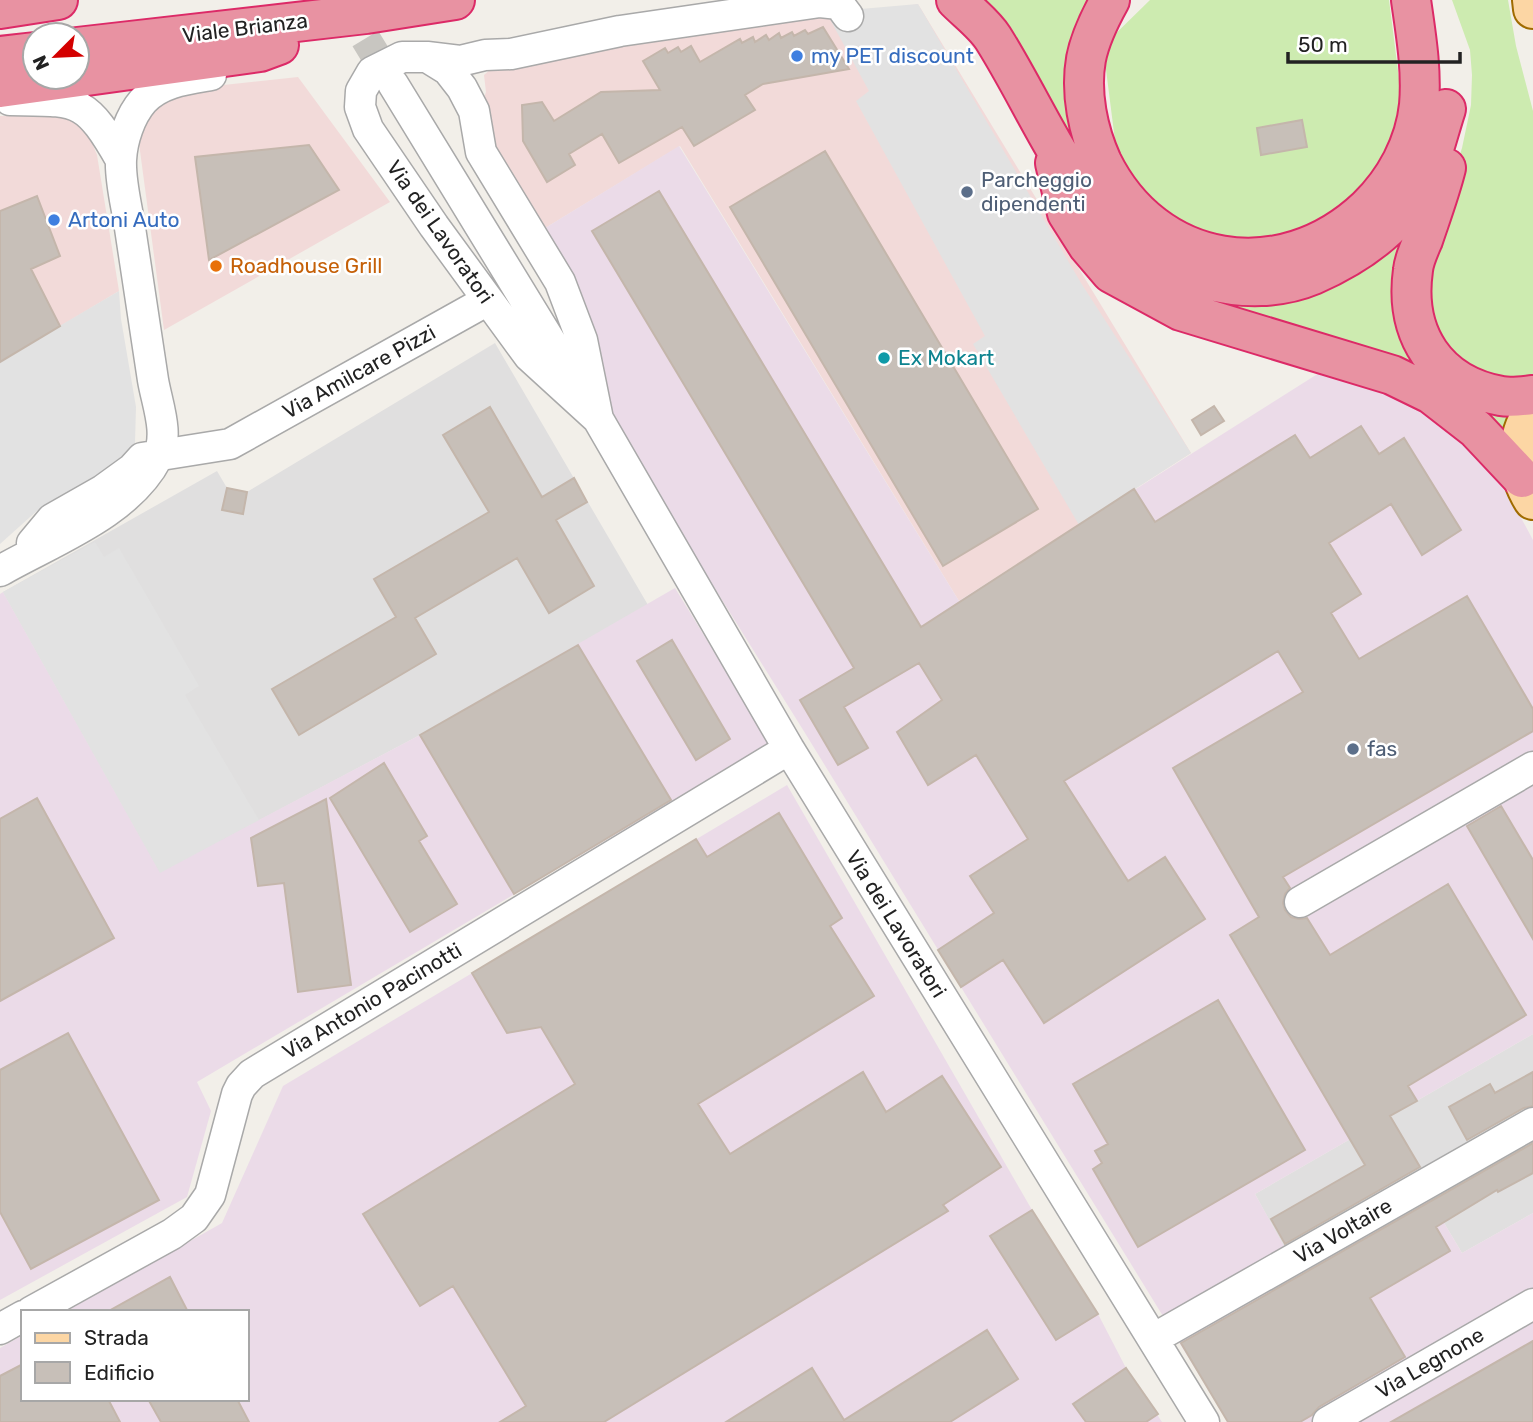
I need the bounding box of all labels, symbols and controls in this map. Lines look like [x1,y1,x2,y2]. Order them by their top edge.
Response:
street label: Viale Brianza [181,7,309,48]
north arrow [21,21,91,91]
scale bar [1288,21,1460,65]
text: 50 m [1298,32,1348,57]
place label: my PET discount [811,43,974,68]
marker: my PET discount [789,48,805,64]
text: N [28,52,54,74]
street label: Via dei Lavoratori [382,155,499,308]
place label: Parcheggio dipendenti [981,167,1092,216]
marker: Parcheggio dipendenti [959,184,975,200]
place label: Artoni Auto [68,207,180,232]
marker: Artoni Auto [46,212,62,228]
place label: Roadhouse Grill [230,253,382,278]
marker: Roadhouse Grill [208,258,224,274]
street label: Via Amilcare Pizzi [278,319,439,424]
place label: Ex Mokart [898,345,994,370]
marker: Ex Mokart [876,350,892,366]
place label: fas [1367,736,1397,761]
marker: fas [1345,741,1361,757]
street label: Via dei Lavoratori [841,845,952,1002]
street label: Via Antonio Pacinotti [278,937,466,1064]
street label: Via Voltaire [1289,1192,1396,1269]
legend [21,1310,248,1401]
street label: Via Legnone [1371,1322,1488,1404]
text: Strada [84,1325,149,1350]
text: Edificio [84,1360,154,1385]

